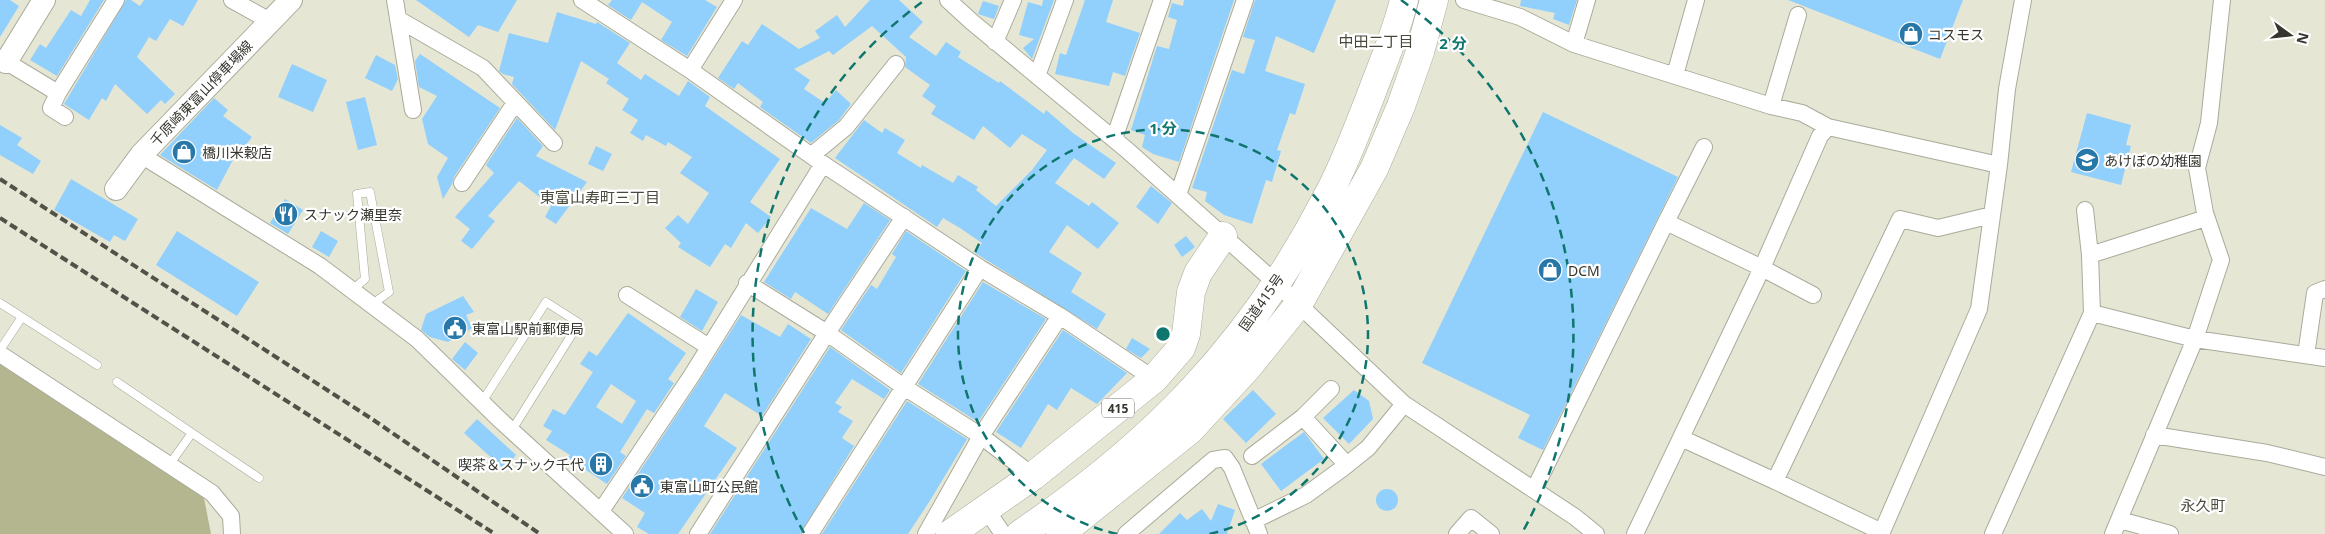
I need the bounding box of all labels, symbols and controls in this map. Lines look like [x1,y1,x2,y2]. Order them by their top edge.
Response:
north arrow [2265,10,2315,60]
shop icon: コスモス [1898,21,1924,47]
place label: コスモス [1928,25,1984,44]
district label: 中田二丁目 [1338,31,1414,51]
text: N [2292,31,2314,46]
text: 2 分 [1439,33,1467,53]
street label: 千原崎東富山停車場線 [146,36,256,150]
text: 1 分 [1149,118,1177,138]
shop icon: 橋川米穀店 [171,139,197,165]
place label: 橋川米穀店 [202,143,272,162]
school or university icon: あけぼの幼稚園 [2074,147,2100,173]
place label: あけぼの幼稚園 [2104,151,2202,170]
district label: 東富山寿町三丁目 [540,187,660,207]
restaurant icon: スナック瀬里奈 [273,201,299,227]
place label: スナック瀬里奈 [304,205,402,224]
shop icon: DCM [1537,257,1563,283]
place label: DCM [1568,261,1600,280]
street label: 国道415号 [1234,270,1288,334]
public building icon: 東富山駅前郵便局 [442,315,468,341]
place label: 東富山駅前郵便局 [472,319,584,338]
centre of rings [1154,325,1172,343]
road number: 415 [1102,398,1134,418]
building icon: 喫茶＆スナック千代 [588,451,614,477]
place label: 喫茶＆スナック千代 [458,455,584,474]
public building icon: 東富山町公民館 [629,473,655,499]
place label: 東富山町公民館 [660,477,758,496]
district label: 永久町 [2180,495,2226,515]

